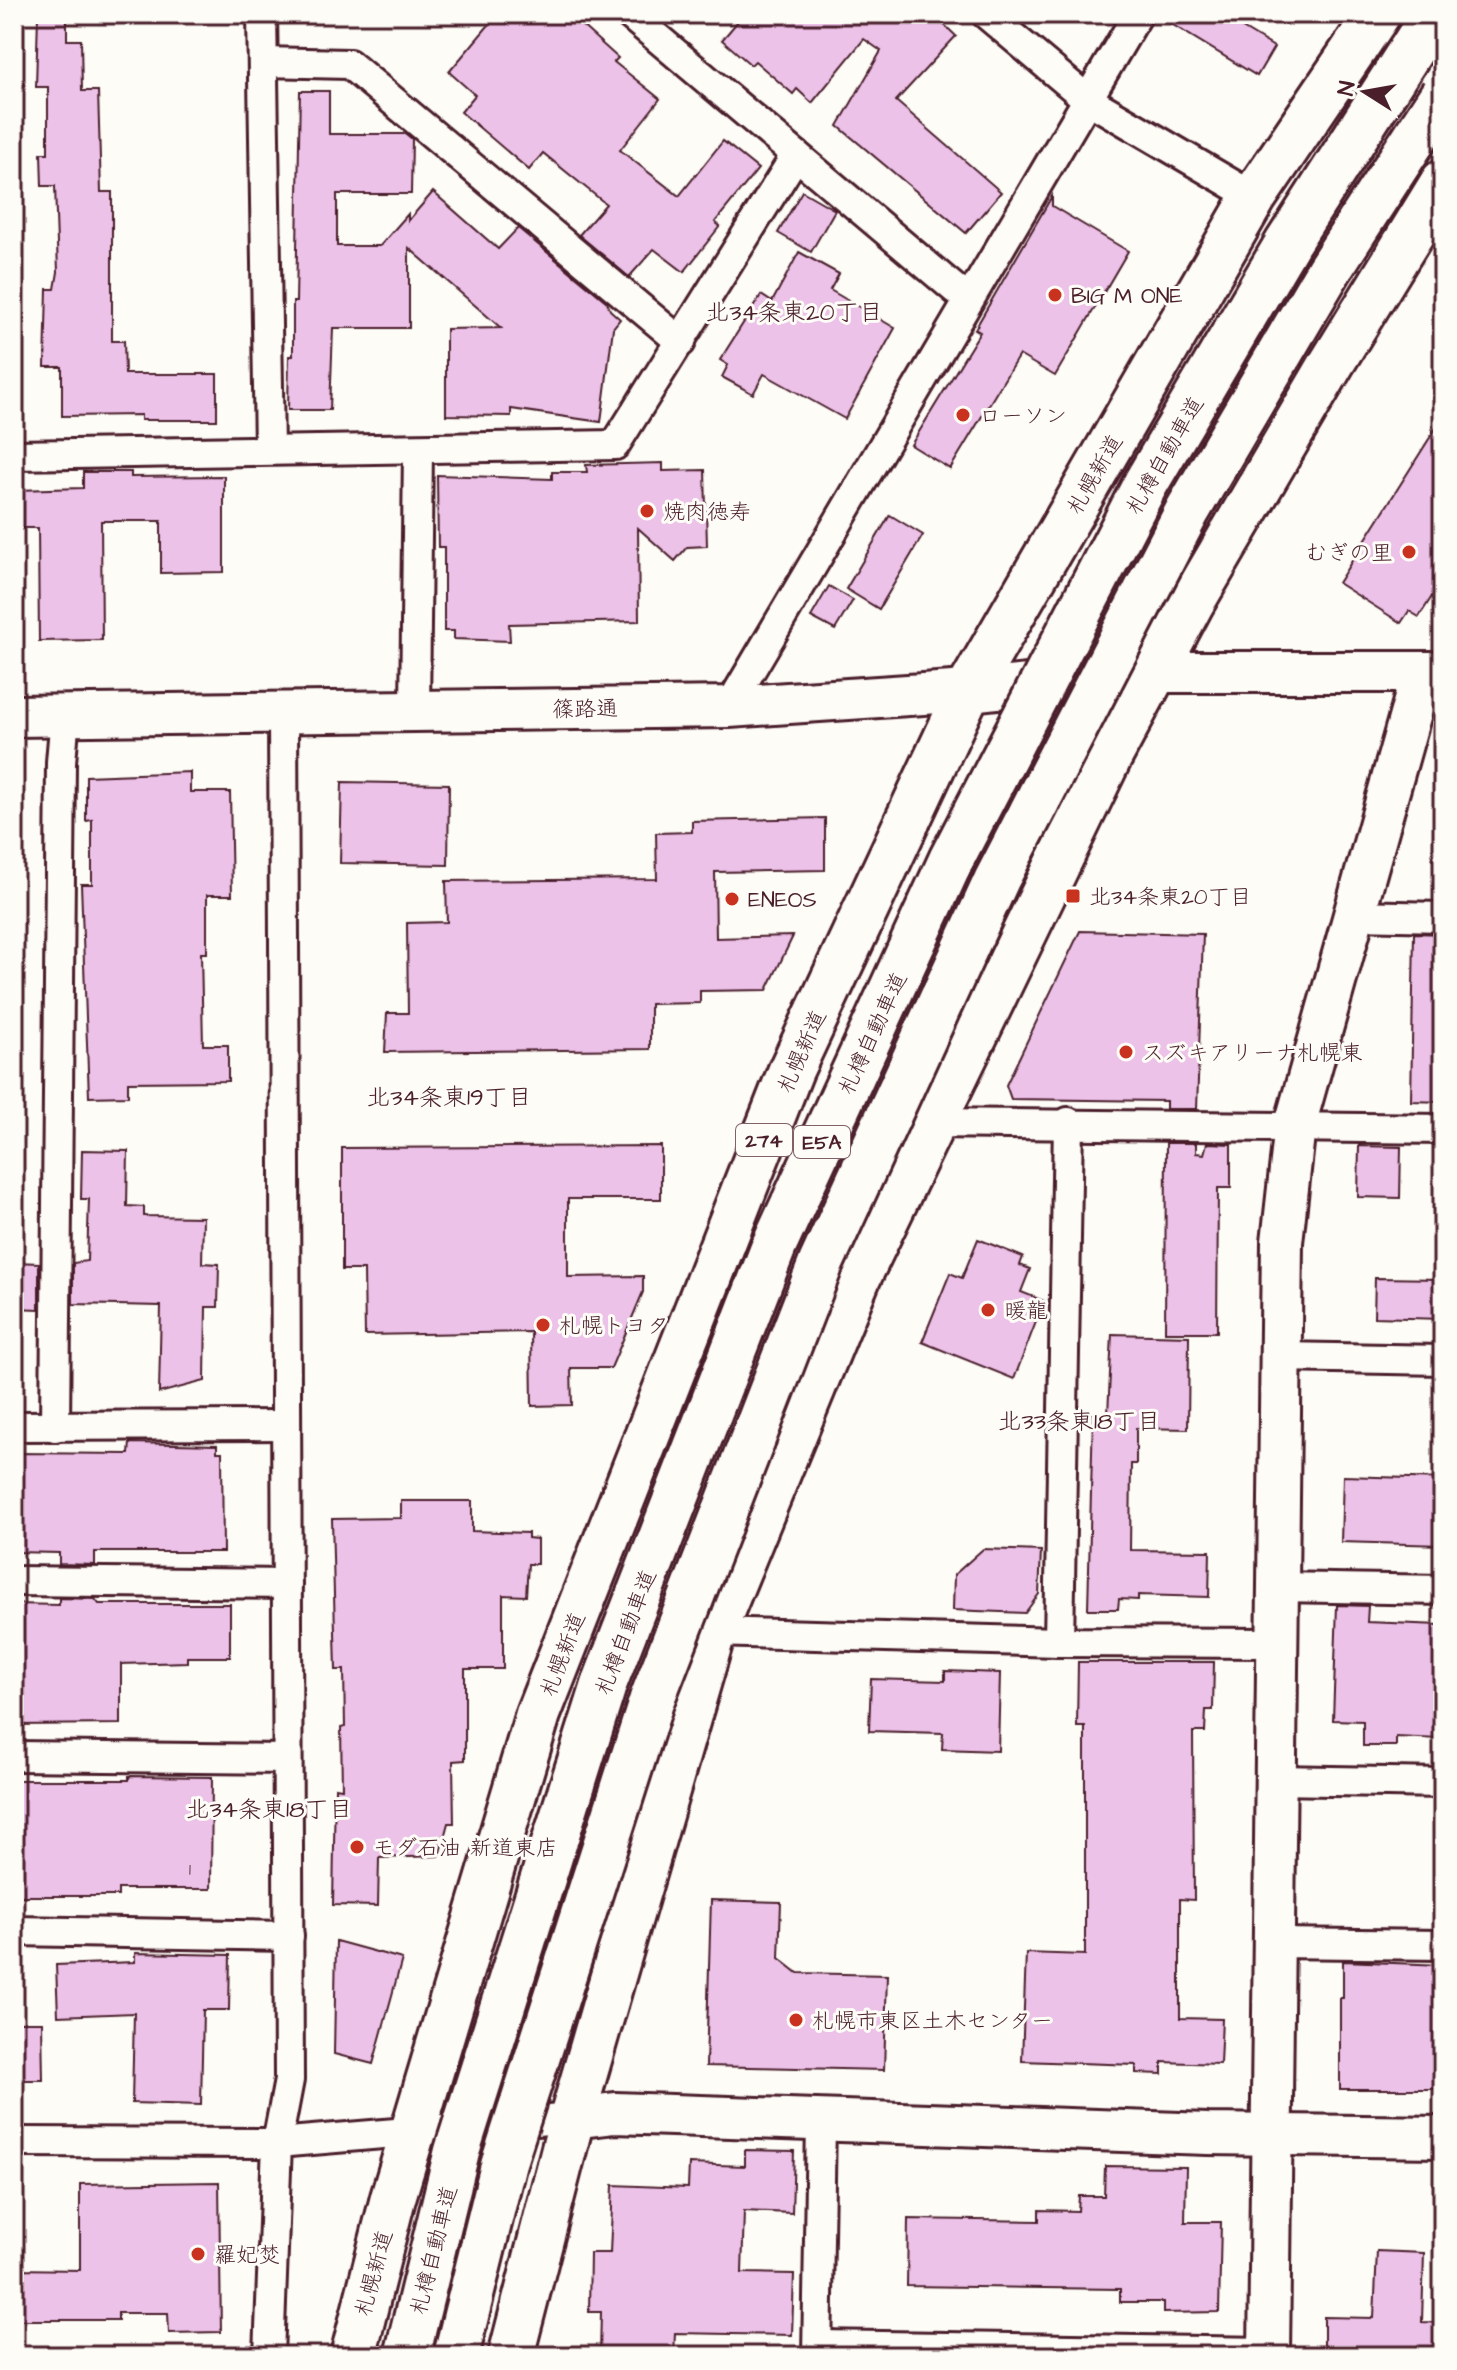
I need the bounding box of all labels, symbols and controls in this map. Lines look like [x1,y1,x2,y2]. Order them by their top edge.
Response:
north arrow [1325,52,1405,132]
text: N [1330,79,1363,98]
place label: BIG M ONE [1071,281,1183,312]
marker: BIG M ONE [1046,286,1064,304]
district label: 北34条東20丁目 [705,296,883,330]
street label: 札樽自動車道 [1119,391,1212,521]
place label: ローソン [979,401,1067,432]
marker: ローソン [954,406,972,424]
street label: 札幌新道 [1060,429,1131,521]
place label: 焼肉徳寿 [663,497,751,528]
marker: 焼肉徳寿 [638,502,656,520]
place label: むぎの里 [1305,538,1393,569]
marker: むぎの里 [1400,543,1418,561]
street label: 篠路通 [552,693,618,726]
place label: 北34条東20丁目 [1089,882,1252,913]
place label: ENEOS [748,885,817,916]
marker: 北34条東20丁目 [1064,887,1082,905]
marker: ENEOS [723,890,741,908]
street label: 札樽自動車道 [831,967,915,1100]
street label: 札幌新道 [770,1005,834,1098]
place label: スズキアリーナ札幌東 [1142,1038,1363,1069]
marker: スズキアリーナ札幌東 [1117,1043,1135,1061]
district label: 北34条東19丁目 [366,1081,532,1115]
road number: 274 [736,1124,792,1156]
road number: E5A [794,1126,850,1158]
place label: 暖龍 [1004,1296,1048,1327]
marker: 暖龍 [979,1301,997,1319]
place label: 札幌トヨタ [559,1311,669,1342]
marker: 札幌トヨタ [534,1316,552,1334]
district label: 北33条東18丁目 [997,1405,1161,1439]
street label: 札樽自動車道 [588,1565,665,1700]
street label: 札幌新道 [533,1608,594,1701]
district label: 北34条東18丁目 [185,1793,353,1827]
place label: モダ石油 新道東店 [373,1833,558,1864]
marker: モダ石油 新道東店 [348,1838,366,1856]
house number: 1 [189,1857,191,1882]
place label: 札幌市東区土木センター [812,2006,1053,2037]
marker: 札幌市東区土木センター [787,2011,805,2029]
street label: 札樽自動車道 [403,2183,465,2318]
street label: 札幌新道 [348,2227,401,2320]
place label: 羅妃焚 [214,2240,280,2271]
marker: 羅妃焚 [189,2245,207,2263]

